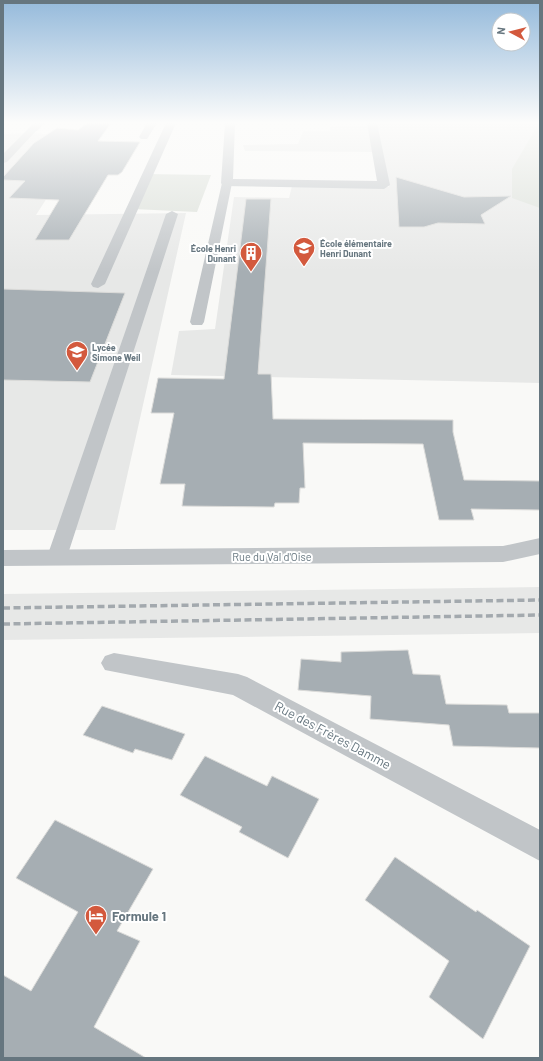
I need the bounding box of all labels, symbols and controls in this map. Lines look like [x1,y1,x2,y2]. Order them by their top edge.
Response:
north arrow [491,12,531,52]
text: N [494,26,507,35]
school or university icon: École élémentaire Henri Dunant [291,235,317,268]
place label: École élémentaire Henri Dunant [320,238,392,259]
building icon: École Henri Dunant [238,240,264,273]
place label: École Henri Dunant [191,243,237,264]
school or university icon: Lycée Simone Weil [64,339,90,372]
place label: Lycée Simone Weil [92,342,141,363]
street label: Rue du Val d'Oise [232,550,312,563]
street label: Rue des Frères Damme [272,698,394,772]
hotel icon: Formule 1 [83,903,109,936]
place label: Formule 1 [112,908,166,924]

